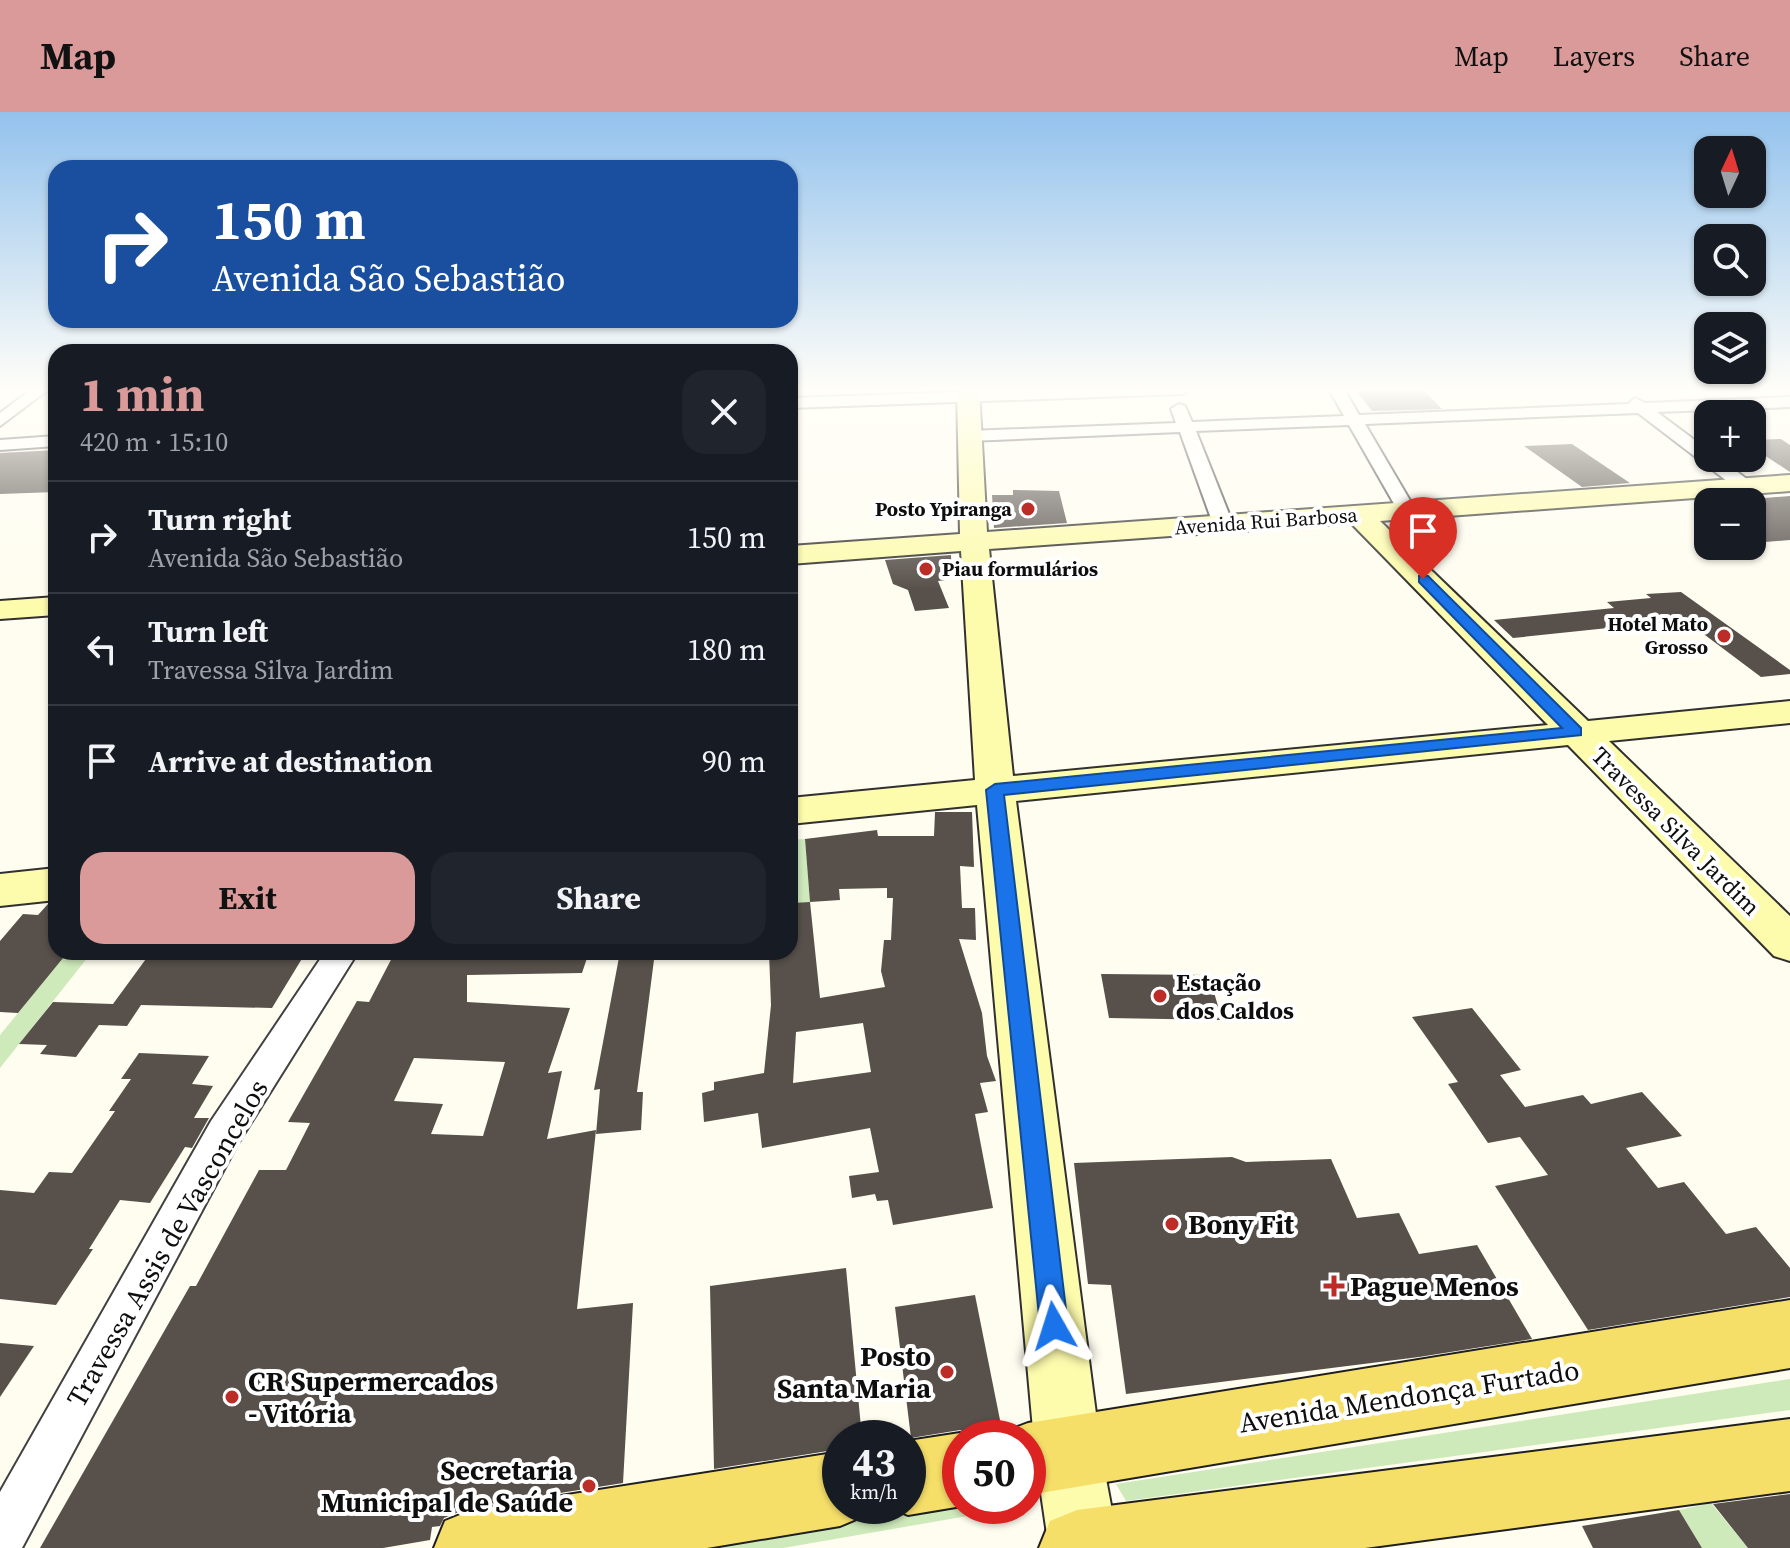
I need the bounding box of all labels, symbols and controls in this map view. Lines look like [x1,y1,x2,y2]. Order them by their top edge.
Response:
text: Map [40,30,116,82]
text: Map [1454,37,1509,75]
text: Layers [1553,37,1635,75]
text: Share [1679,37,1750,75]
north arrow [1694,136,1766,208]
map controls [1694,136,1766,560]
text: 150 m [212,181,366,258]
icon: right [80,192,184,296]
button: search [1694,224,1766,296]
text: Avenida São Sebastião [212,254,565,303]
button: layers [1694,312,1766,384]
text: 1 min [80,361,205,427]
button: close [682,370,766,454]
button: + [1694,400,1766,472]
text: 420 m · 15:10 [80,424,228,460]
button: − [1694,488,1766,560]
place label: Posto Ypiranga [875,495,1012,523]
pin [1389,497,1457,579]
text: Turn right [148,499,291,540]
marker: Posto Ypiranga [1019,500,1037,518]
street label: Avenida Rui Barbosa [1174,501,1359,541]
icon: arrive [1401,509,1445,553]
icon: right [80,515,124,559]
text: 150 m [687,517,766,558]
text: Avenida São Sebastião [148,540,403,576]
place label: Piau formulários [942,555,1098,583]
marker: Piau formulários [917,560,935,578]
place label: Hotel Mato Grosso [1608,610,1708,661]
text: Turn left [148,611,268,652]
icon: left [80,627,124,671]
marker: Hotel Mato Grosso [1715,627,1733,645]
text: 180 m [687,629,766,670]
text: Travessa Silva Jardim [148,652,393,688]
icon: arrive [80,739,124,783]
street label: Travessa Silva Jardim [1584,739,1768,923]
text: Arrive at destination [148,741,433,782]
text: 90 m [702,741,766,782]
button: Exit [80,852,415,944]
button: Share [431,852,766,944]
place label: Estação dos Caldos [1176,966,1294,1027]
marker: Estação dos Caldos [1151,987,1169,1005]
street label: Travessa Assis de Vasconcelos [57,1072,277,1414]
place label: Bony Fit [1188,1205,1295,1243]
marker: Bony Fit [1163,1215,1181,1233]
place label: Pague Menos [1350,1267,1519,1305]
marker: Pague Menos [1325,1277,1343,1295]
position arrow [1012,1284,1096,1368]
place label: Posto Santa Maria [777,1337,931,1407]
street label: Avenida Mendonça Furtado [1236,1350,1582,1442]
place label: CR Supermercados - Vitória [248,1362,494,1432]
marker: Posto Santa Maria [938,1363,956,1381]
marker: CR Supermercados - Vitória [223,1388,241,1406]
speed limit sign: 50 [942,1420,1046,1524]
text: 43 [852,1435,896,1489]
place label: Secretaria Municipal de Saúde [321,1451,573,1521]
marker: Secretaria Municipal de Saúde [580,1477,598,1495]
text: km/h [850,1478,898,1506]

